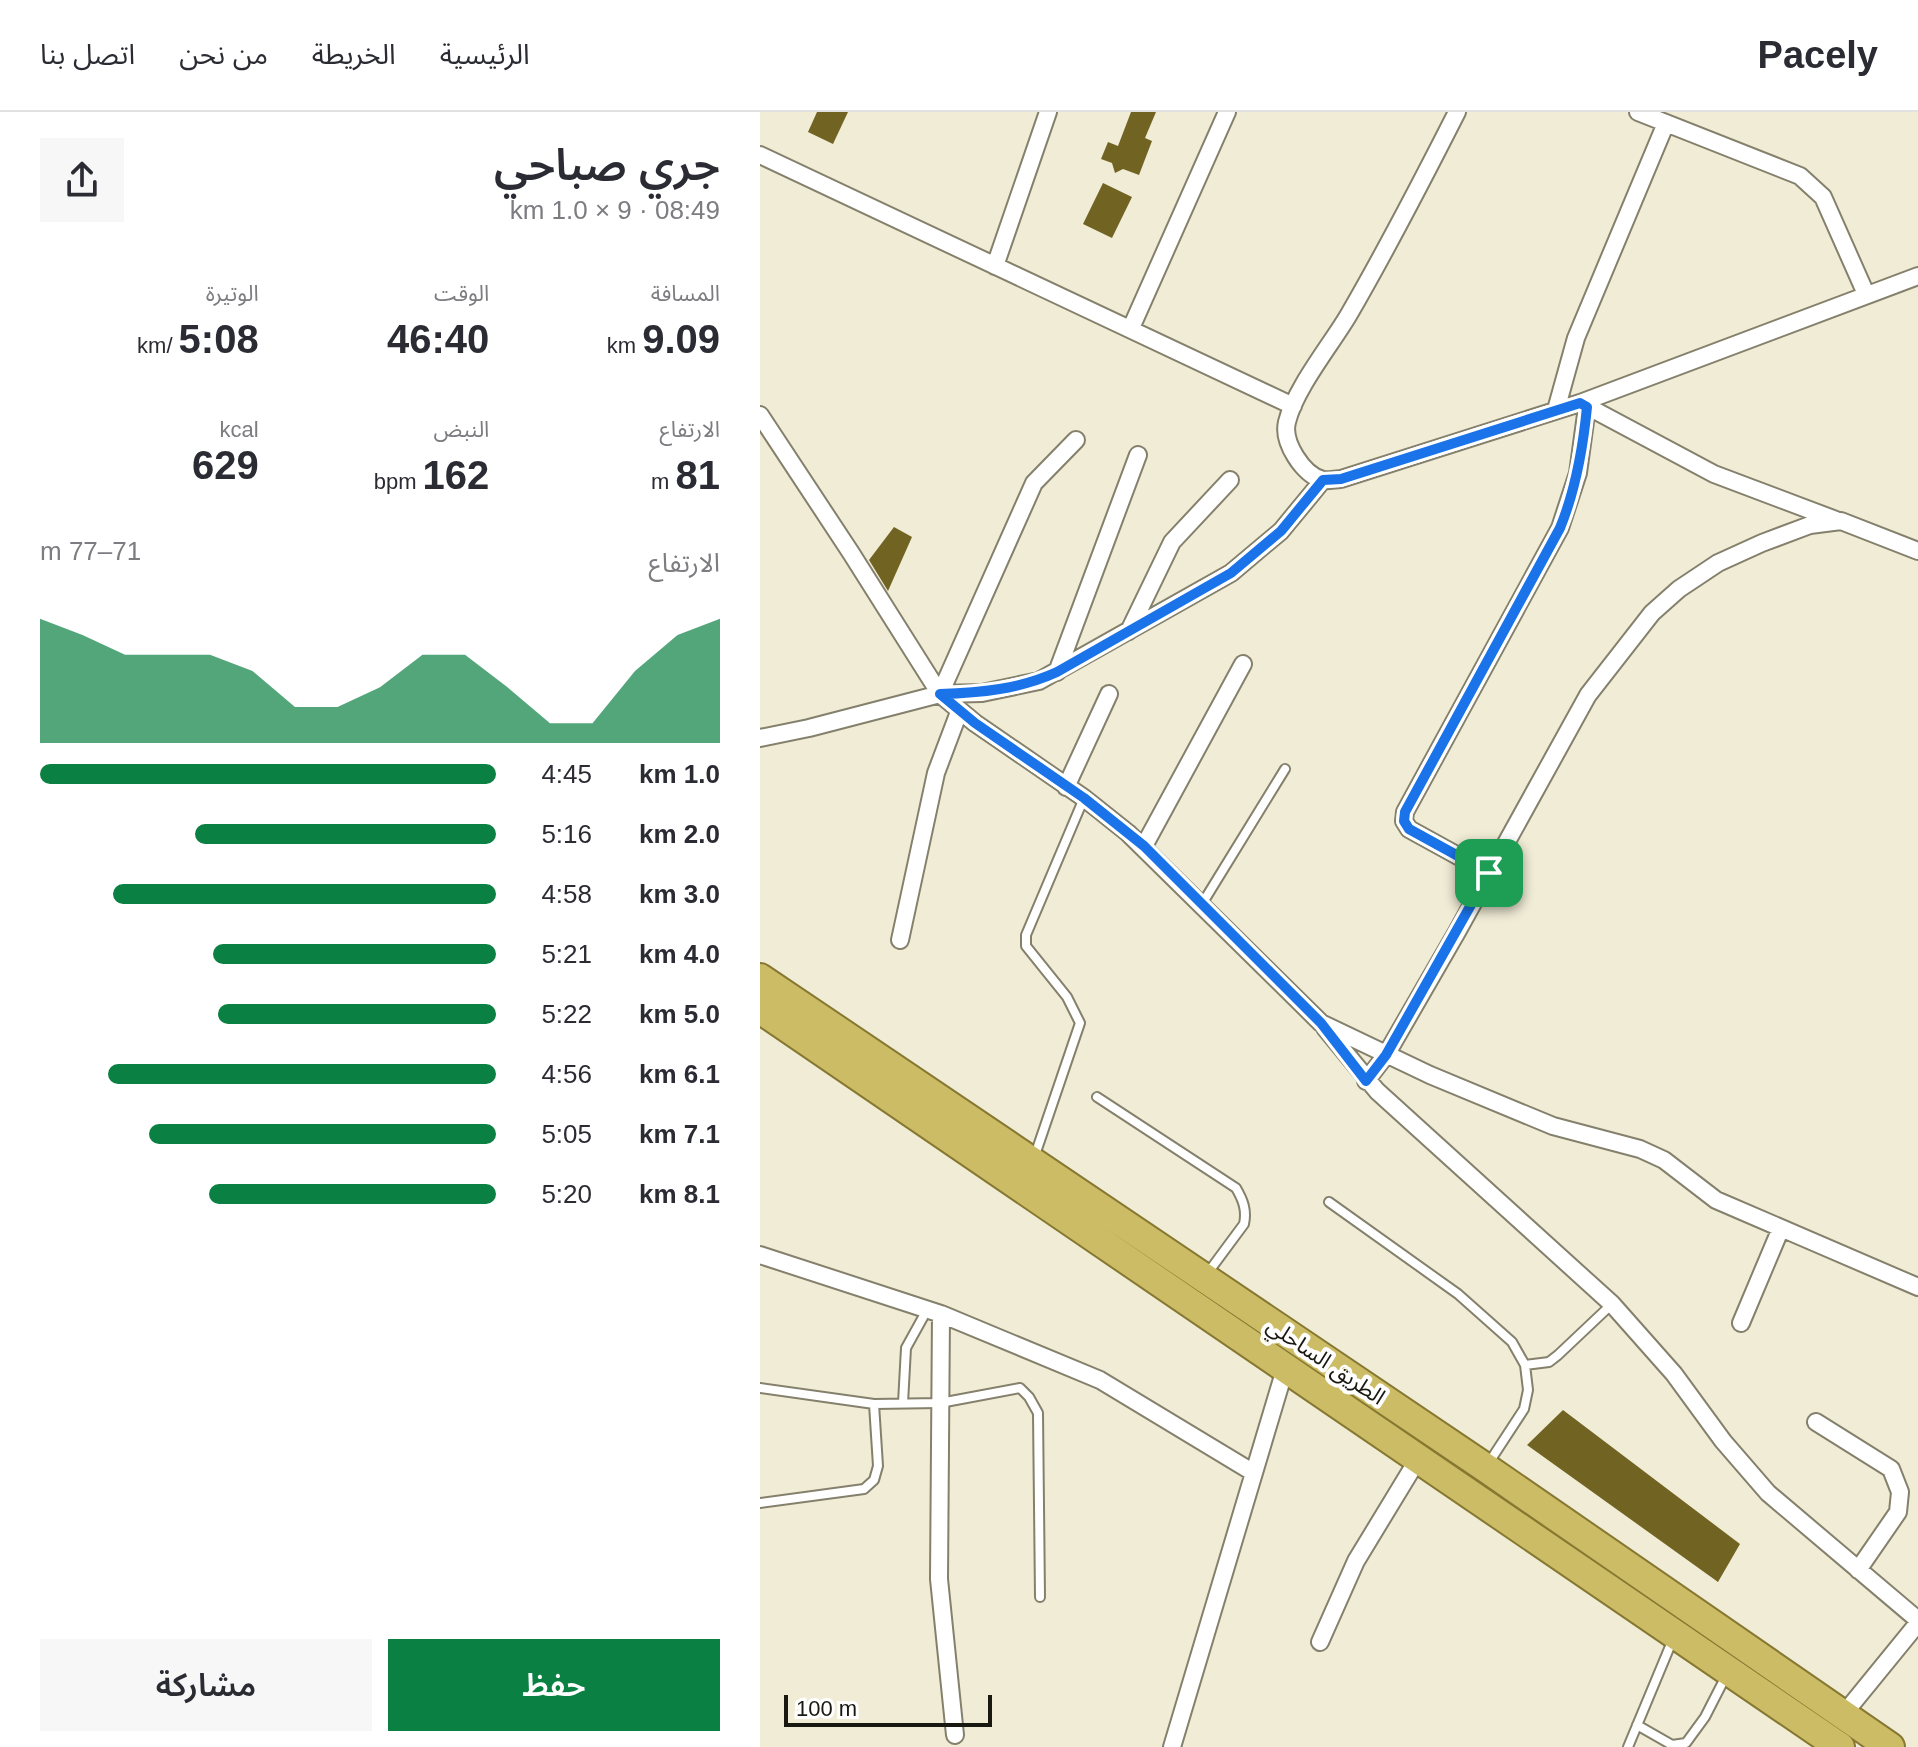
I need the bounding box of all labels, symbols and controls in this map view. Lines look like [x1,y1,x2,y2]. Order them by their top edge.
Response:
text: Pacely [1758,34,1878,76]
text: اتصل بنا [40,39,135,70]
text: من نحن [179,39,268,70]
text: الخريطة [312,39,396,70]
text: الرئيسية [440,39,530,70]
button: share [40,138,124,222]
text: جري صباحي [494,140,720,189]
text: 08:49 · 9 × 1.0 km [510,195,720,225]
text: الوتيرة [206,281,259,306]
text: الوقت [434,281,489,306]
text: المسافة [651,281,720,306]
text: 5:08 [179,317,259,361]
text: 46:40 [387,317,489,361]
text: 9.09 [642,317,720,361]
text: /km [137,333,179,358]
text: km [607,333,642,358]
text: kcal [220,417,259,442]
text: النبض [434,417,489,442]
text: الارتفاع [660,417,720,442]
text: 629 [192,443,259,487]
text: 162 [423,453,489,497]
text: 81 [676,453,720,497]
text: bpm [374,469,423,494]
text: m [651,469,676,494]
text: 71–77 m [40,536,141,566]
text: الارتفاع [649,548,720,578]
text: 4:45 [541,759,592,789]
text: 1.0 km [639,759,720,789]
text: 5:16 [541,819,592,849]
text: 2.0 km [639,819,720,849]
pin [1455,839,1523,907]
icon: arrive [1467,851,1511,895]
text: 4:58 [541,879,592,909]
text: 3.0 km [639,879,720,909]
text: 5:21 [541,939,592,969]
text: 4.0 km [639,939,720,969]
text: 5:22 [541,999,592,1029]
text: 5.0 km [639,999,720,1029]
text: 4:56 [541,1059,592,1089]
text: 6.1 km [639,1059,720,1089]
text: 5:05 [541,1119,592,1149]
text: 7.1 km [639,1119,720,1149]
text: 5:20 [541,1179,592,1209]
text: 8.1 km [639,1179,720,1209]
street label: الطريق الساحلي [1260,1312,1390,1413]
button: مشاركة [40,1639,372,1731]
button: حفظ [388,1639,720,1731]
scale bar [784,1691,992,1727]
text: 100 m [796,1696,857,1721]

